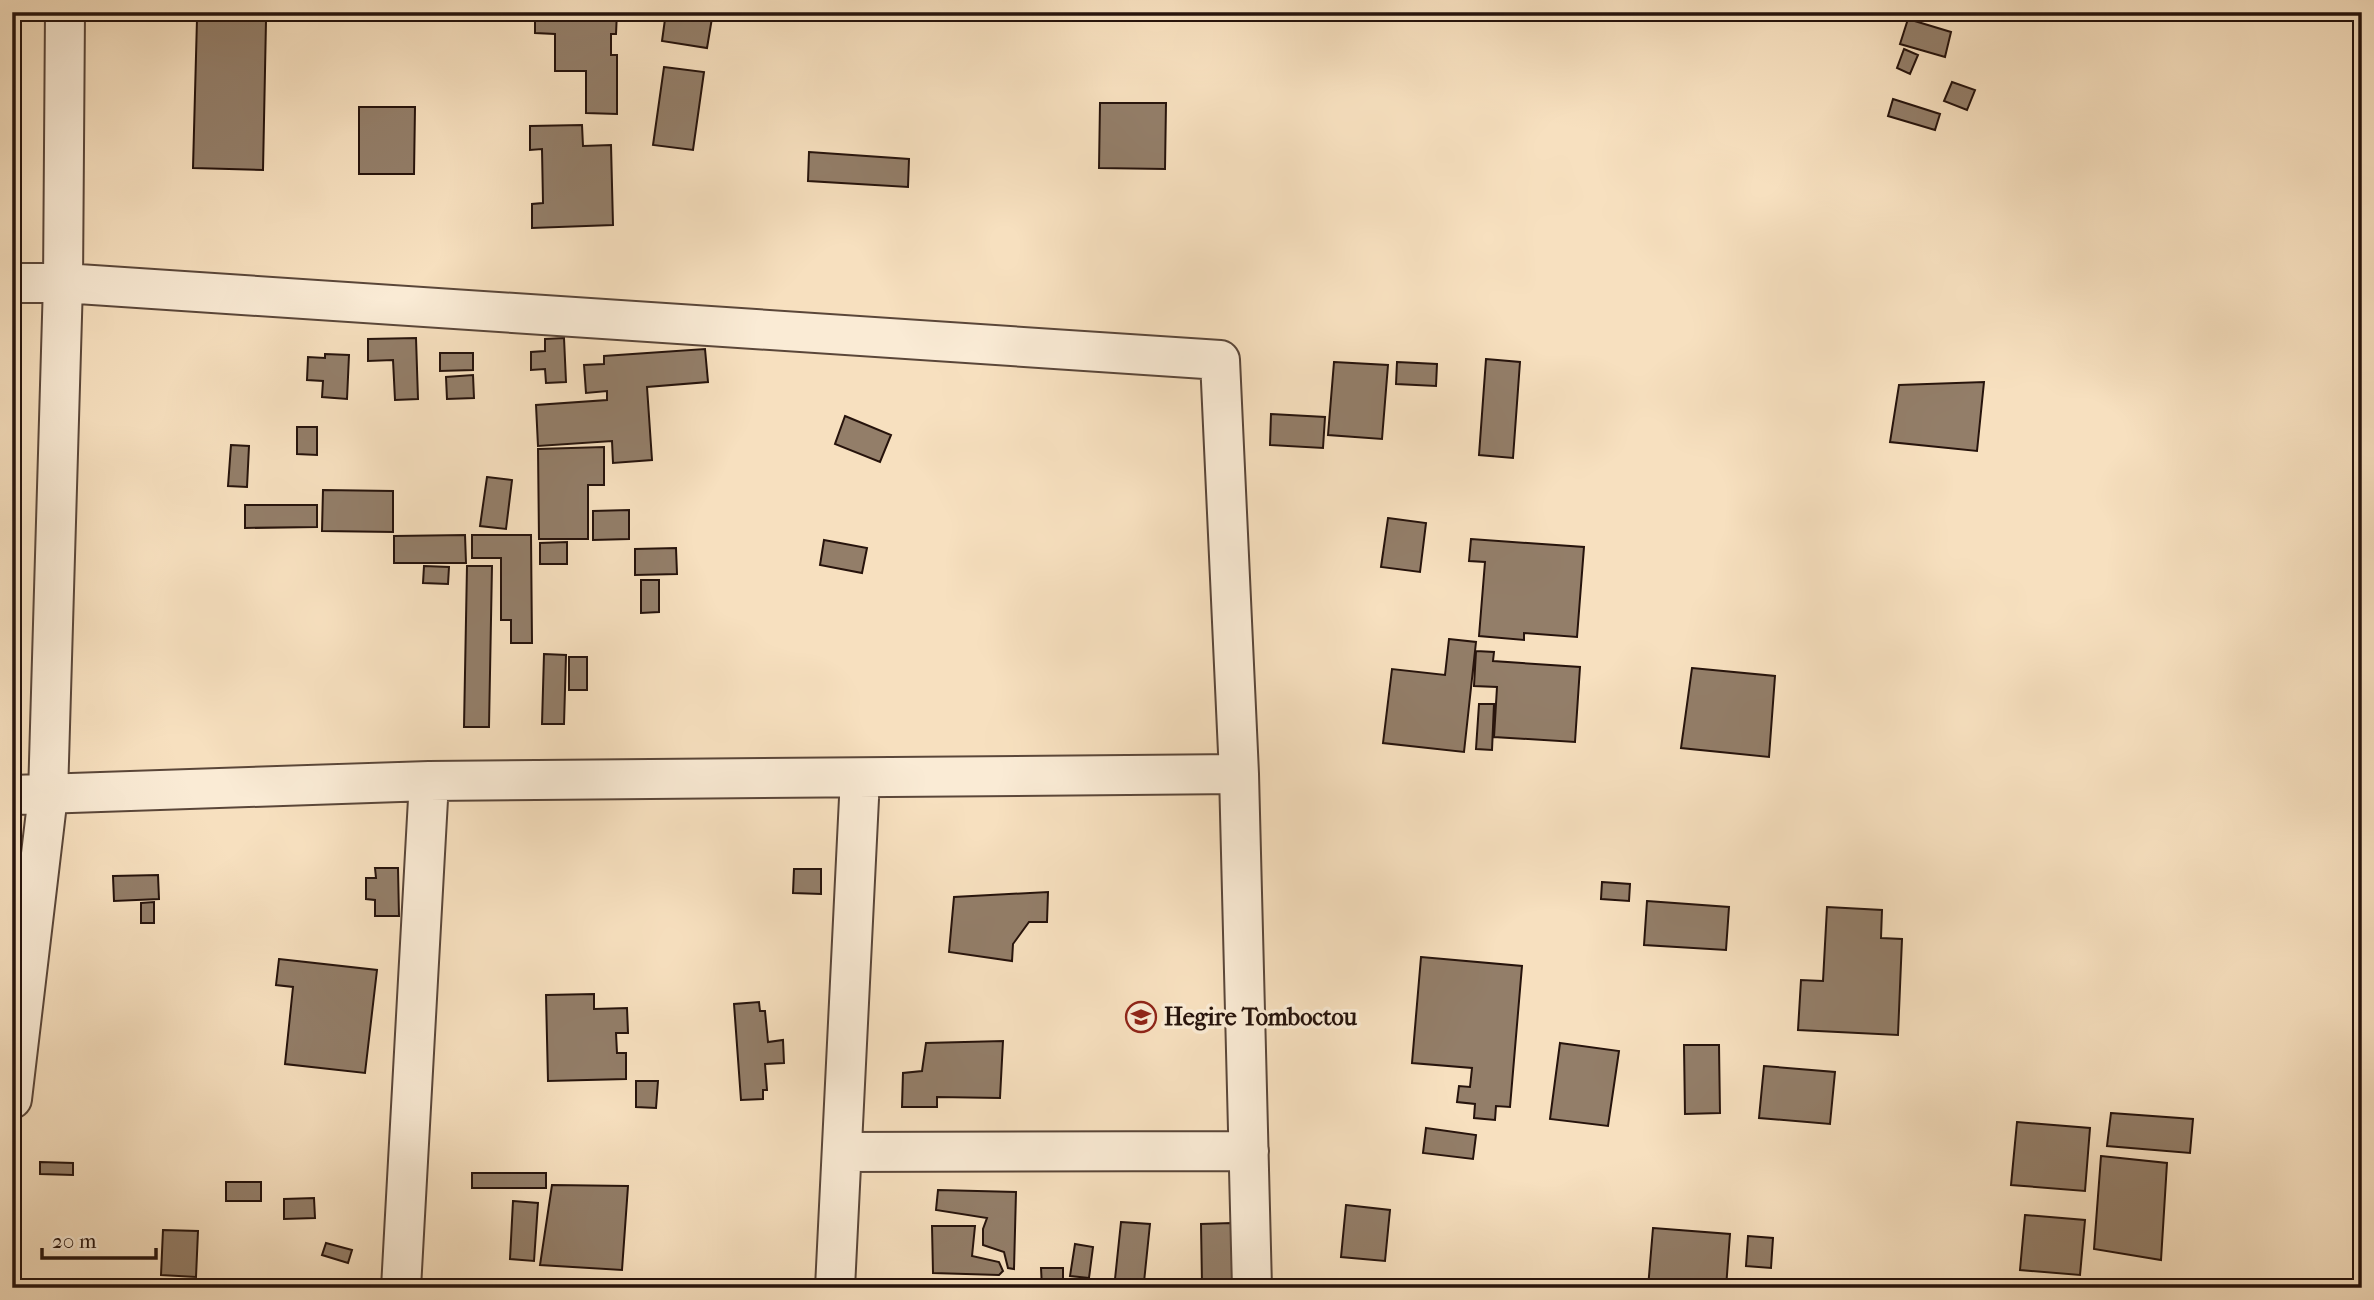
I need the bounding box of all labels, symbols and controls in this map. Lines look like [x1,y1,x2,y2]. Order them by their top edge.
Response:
school or university icon: Hegire Tomboctou [1124,1000,1158,1034]
place label: Hegire Tomboctou [1164,1003,1357,1031]
scale bar [42,1216,156,1260]
text: 20 m [52,1229,97,1253]

